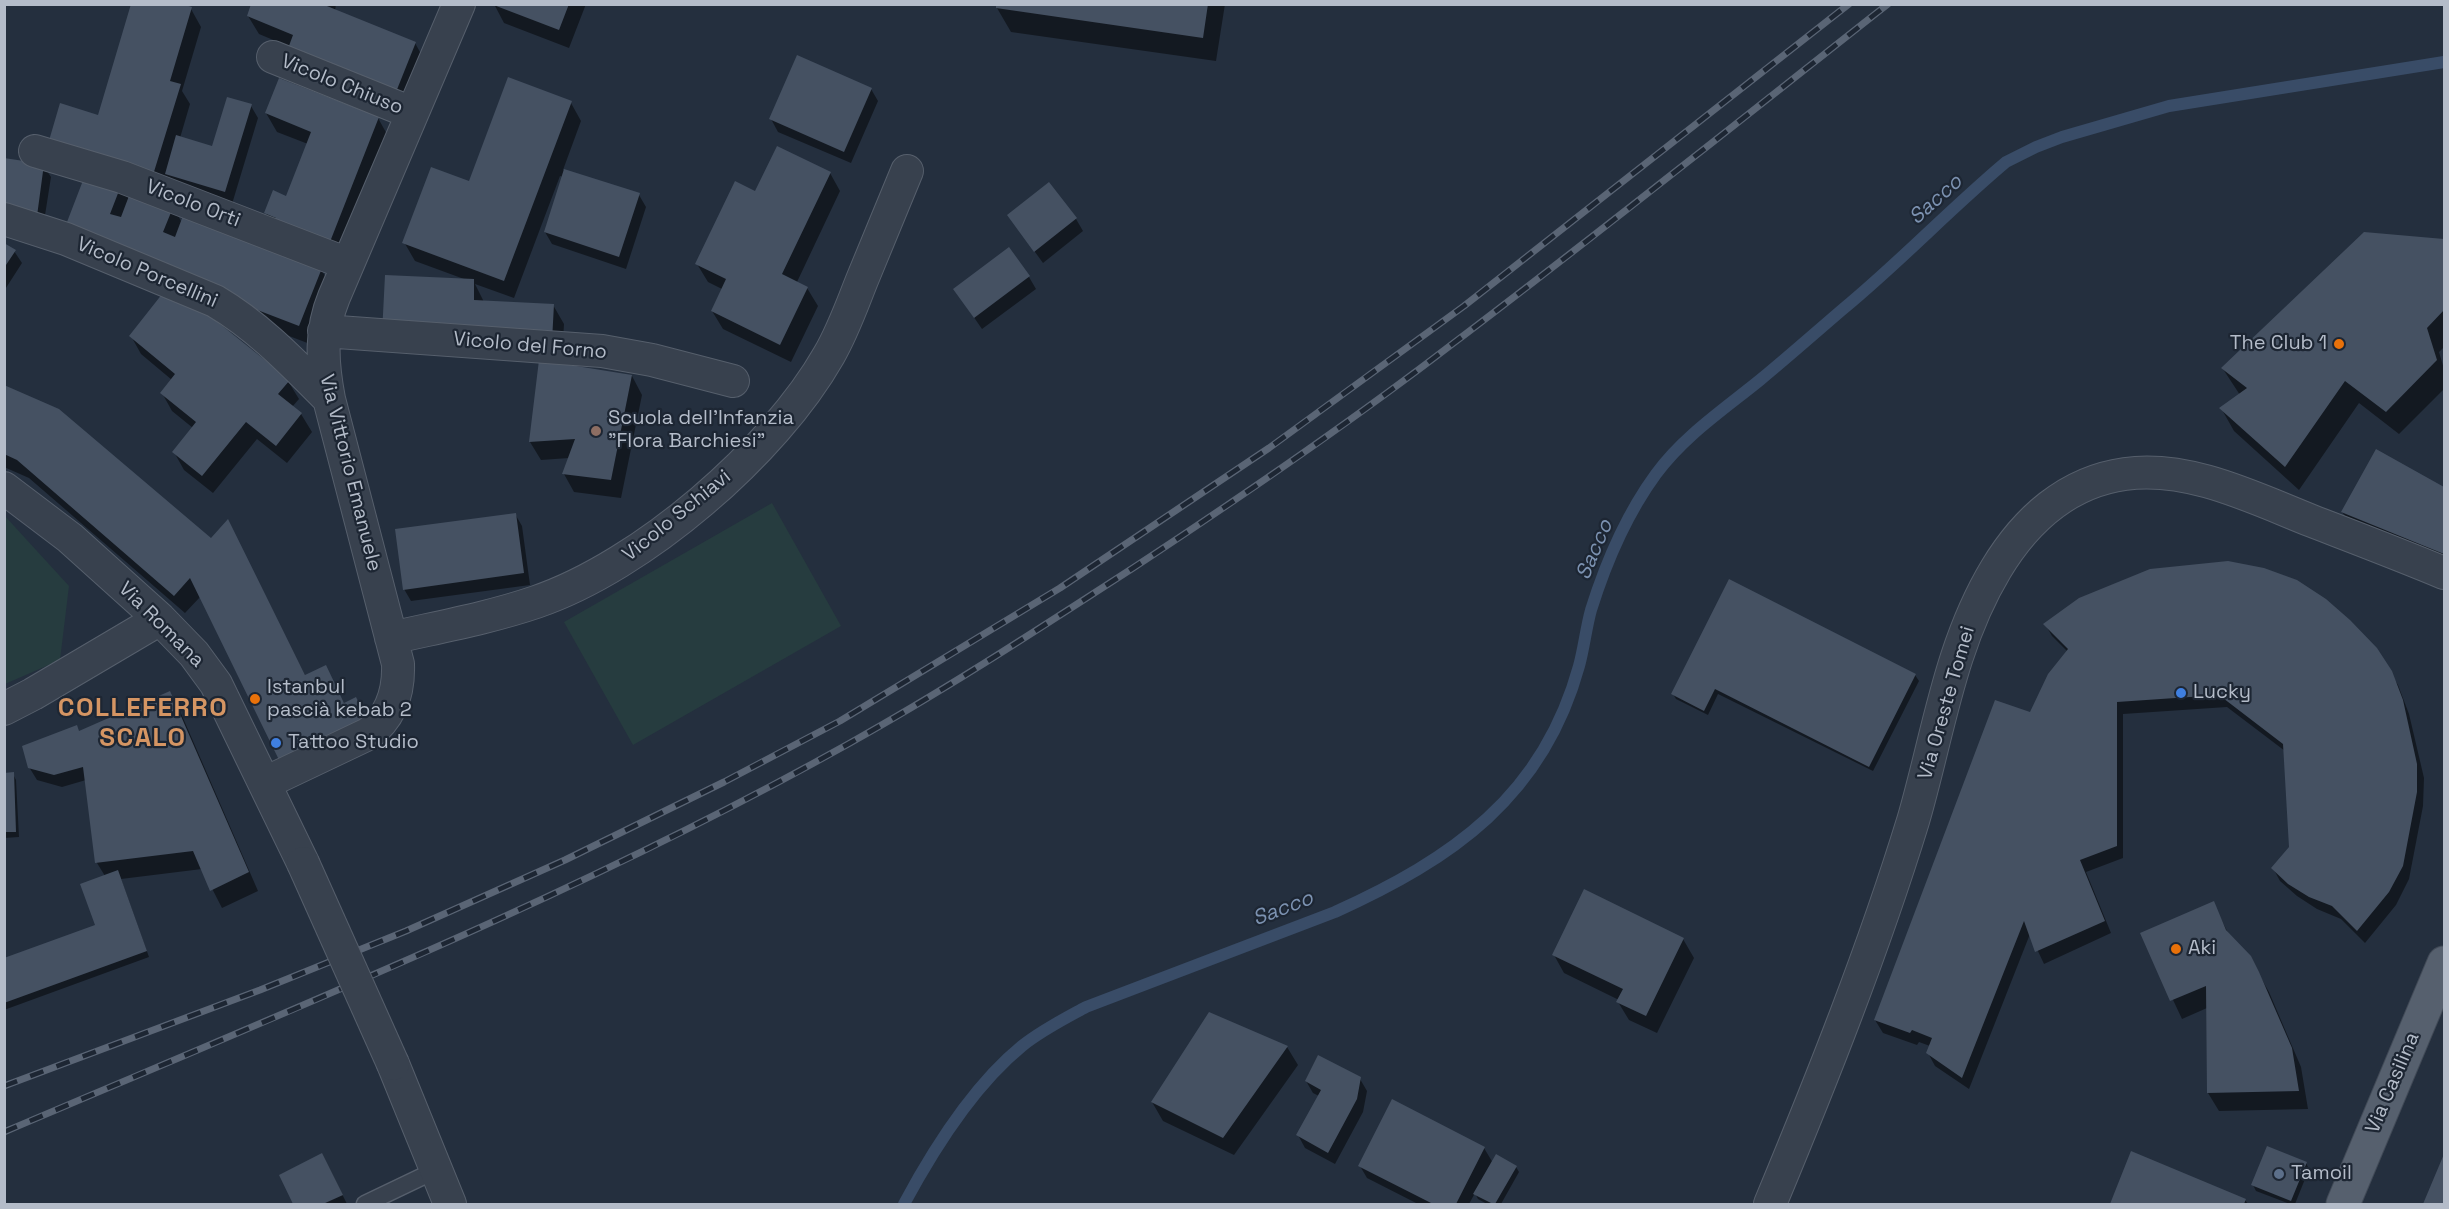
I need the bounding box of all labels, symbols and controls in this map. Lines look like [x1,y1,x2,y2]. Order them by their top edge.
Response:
street label: Vicolo Chiuso [278,50,406,120]
water label: Sacco [1904,170,1968,230]
street label: Vicolo Orti [142,175,244,233]
street label: Vicolo Porcellini [73,232,221,314]
street label: Vicolo del Forno [452,327,608,365]
place label: The Club 1 [2230,332,2327,356]
marker: The Club 1 [2332,337,2346,351]
street label: Via Vittorio Emanuele [314,372,386,574]
place label: Scuola dell'Infanzia "Flora Barchiesi" [608,407,794,454]
marker: Scuola dell'Infanzia "Flora Barchiesi" [589,424,603,438]
street label: Vicolo Schiavi [618,465,736,567]
water label: Sacco [1571,516,1619,584]
street label: Via Romana [113,577,209,673]
street label: Via Oreste Tomei [1914,624,1980,782]
place label: Istanbul pascià kebab 2 [267,676,412,723]
place label: Lucky [2193,681,2251,705]
marker: Lucky [2174,686,2188,700]
marker: Istanbul pascià kebab 2 [248,692,262,706]
district label: COLLEFERRO SCALO [58,693,228,754]
place label: Tattoo Studio [288,731,419,755]
marker: Tattoo Studio [269,736,283,750]
water label: Sacco [1249,886,1317,932]
place label: Aki [2188,937,2216,961]
marker: Aki [2169,942,2183,956]
street label: Via Casilina [2361,1029,2425,1137]
place label: Tamoil [2291,1162,2352,1186]
marker: Tamoil [2272,1167,2286,1181]

